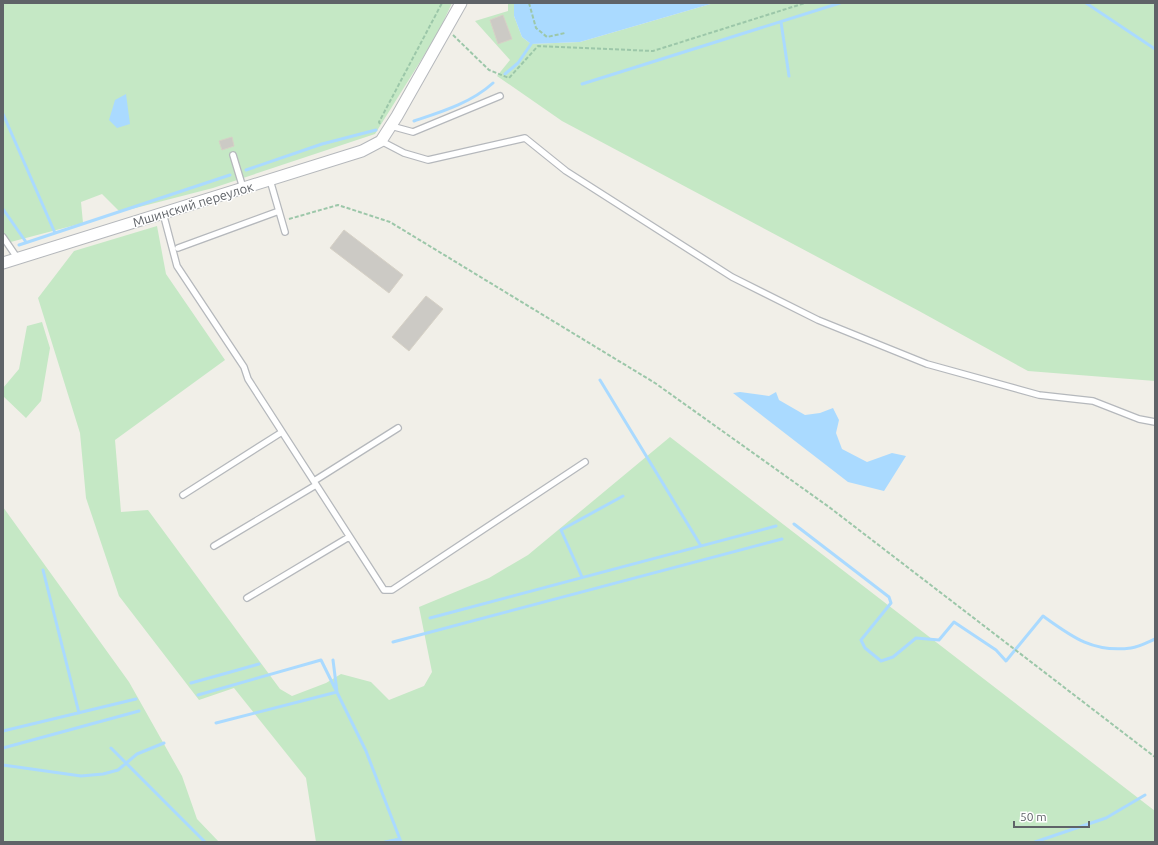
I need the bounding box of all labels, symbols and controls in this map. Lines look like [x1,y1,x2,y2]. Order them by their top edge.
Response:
street label: Мшинский переулок [131,179,255,229]
scale bar [1014,803,1089,829]
text: 50 m [1020,810,1047,823]

